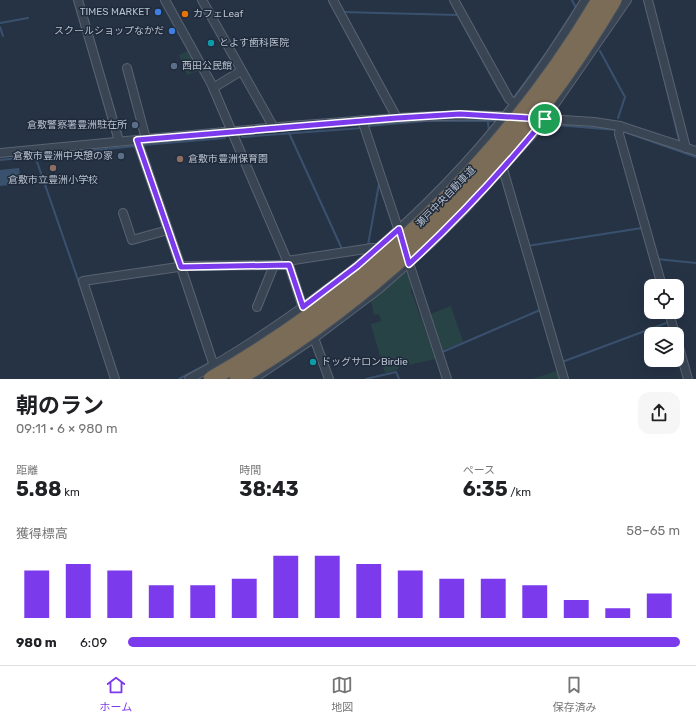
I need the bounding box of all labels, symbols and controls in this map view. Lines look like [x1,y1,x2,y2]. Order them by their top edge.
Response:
place label: TIMES MARKET [80,6,150,18]
marker: TIMES MARKET [153,7,163,17]
place label: カフェLeaf [193,8,244,20]
marker: カフェLeaf [180,9,190,19]
place label: スクールショップなかだ [54,25,164,37]
marker: スクールショップなかだ [167,26,177,36]
place label: とよす歯科医院 [219,37,289,49]
marker: とよす歯科医院 [206,38,216,48]
place label: 西田公民館 [182,60,232,72]
marker: 西田公民館 [169,61,179,71]
pin [528,102,562,136]
icon: arrive [534,108,556,130]
place label: 倉敷警察署豊洲駐在所 [27,119,127,131]
marker: 倉敷警察署豊洲駐在所 [130,120,140,130]
place label: 倉敷市豊洲中央憩の家 [13,150,113,162]
marker: 倉敷市豊洲中央憩の家 [116,151,126,161]
place label: 倉敷市豊洲保育園 [188,153,268,165]
marker: 倉敷市豊洲保育園 [175,154,185,164]
marker: 倉敷市立豊洲小学校 [48,163,58,173]
street label: 瀬戸中央自動車道 [414,164,478,230]
place label: 倉敷市立豊洲小学校 [8,174,98,186]
map controls [644,279,684,367]
button: locate [644,279,684,319]
button: layers [644,327,684,367]
place label: ドッグサロンBirdie [321,356,408,368]
marker: ドッグサロンBirdie [308,357,318,367]
text: 朝のラン [16,392,104,419]
button: share [638,392,680,434]
text: 09:11 · 6 × 980 m [16,421,118,436]
text: 距離 [16,464,38,477]
text: 時間 [239,464,261,477]
text: ペース [463,464,495,477]
text: 5.88 [16,477,62,501]
text: 38:43 [239,477,299,501]
text: 6:35 [463,477,508,501]
text: km [62,486,80,499]
text: /km [508,486,531,499]
text: 58–65 m [626,523,680,538]
text: 獲得標高 [16,526,68,541]
text: 980 m [16,635,57,650]
text: 6:09 [80,635,107,650]
tab: ホーム [100,674,132,714]
tab: 地図 [331,674,353,714]
tab: 保存済み [552,674,596,714]

